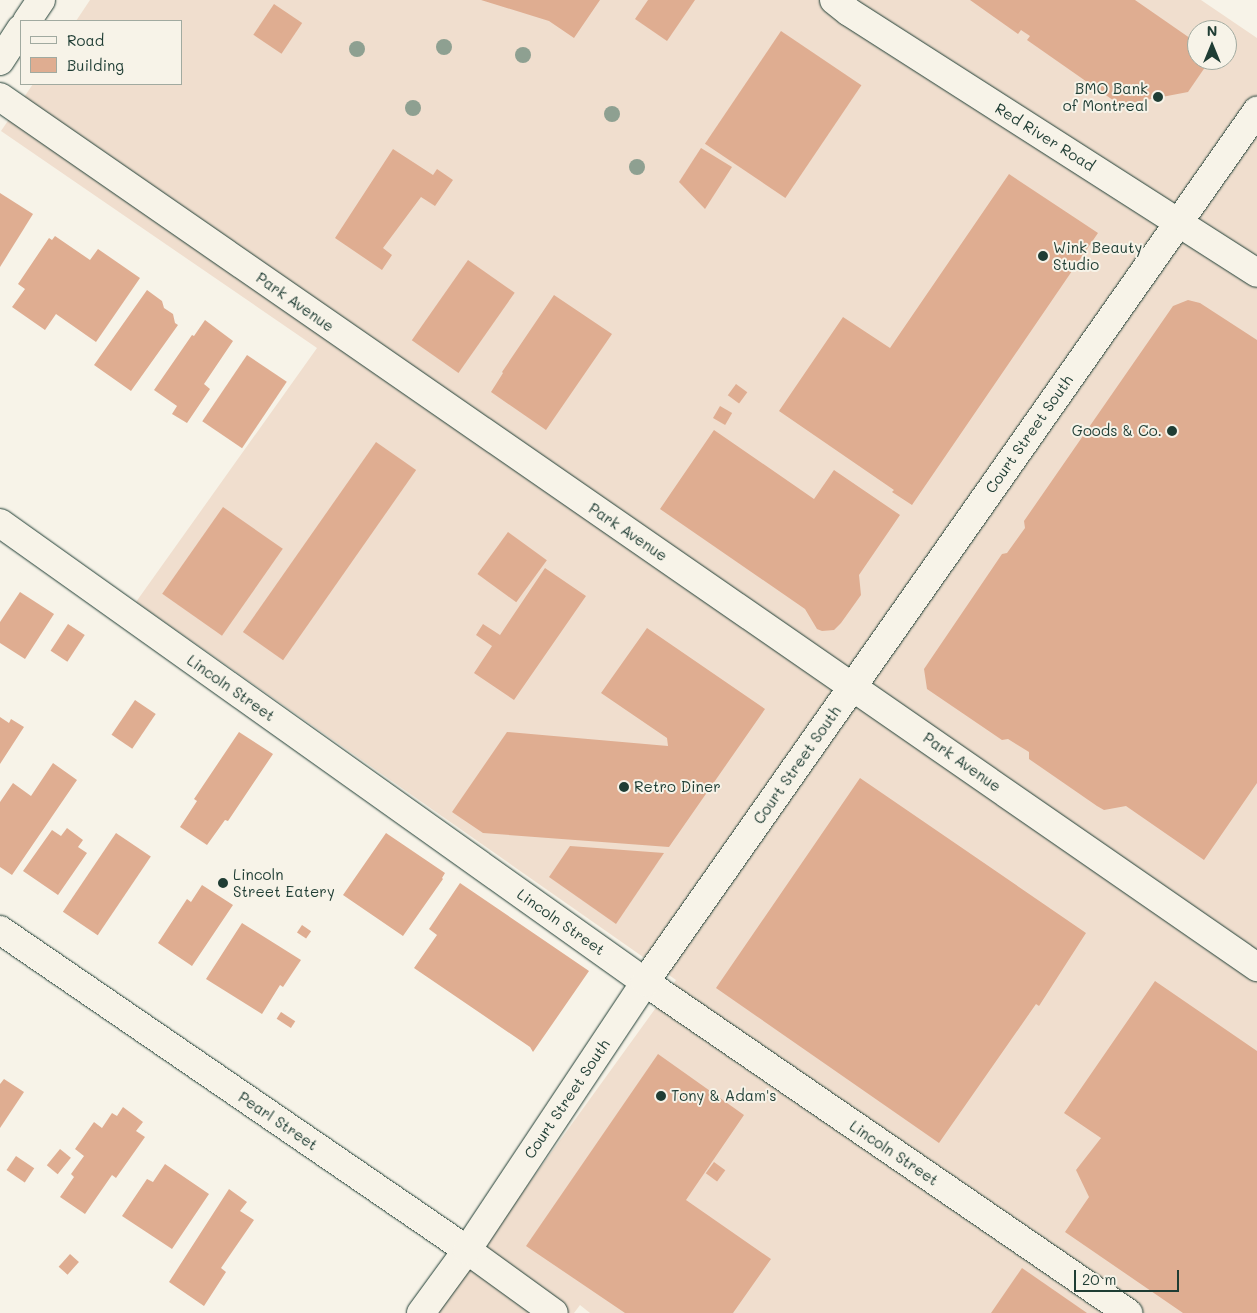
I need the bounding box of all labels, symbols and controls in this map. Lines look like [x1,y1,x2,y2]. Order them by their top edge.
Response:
legend [20,20,182,85]
north arrow [1187,20,1237,70]
text: N [1207,21,1217,40]
text: Road [67,30,104,50]
text: Building [67,55,124,75]
place label: BMO Bank of Montreal [1063,79,1148,114]
marker: BMO Bank of Montreal [1152,91,1164,103]
street label: Red River Road [992,99,1098,175]
place label: Wink Beauty Studio [1053,238,1142,273]
marker: Wink Beauty Studio [1037,250,1049,262]
street label: Park Avenue [253,269,337,335]
street label: Court Street South [982,372,1076,496]
place label: Goods & Co. [1072,422,1162,440]
marker: Goods & Co. [1166,425,1178,437]
street label: Park Avenue [585,499,671,565]
street label: Lincoln Street [184,651,278,725]
street label: Court Street South [750,703,844,827]
street label: Park Avenue [920,729,1004,795]
place label: Retro Diner [634,778,721,796]
marker: Retro Diner [618,781,630,793]
place label: Lincoln Street Eatery [233,865,335,900]
marker: Lincoln Street Eatery [217,877,229,889]
street label: Lincoln Street [514,885,608,959]
street label: Court Street South [520,1036,614,1162]
place label: Tony & Adam's [671,1087,777,1105]
street label: Pearl Street [235,1088,321,1154]
marker: Tony & Adam's [655,1090,667,1102]
street label: Lincoln Street [846,1117,942,1189]
scale bar [1077,1260,1182,1292]
text: 20 m [1082,1269,1116,1289]

